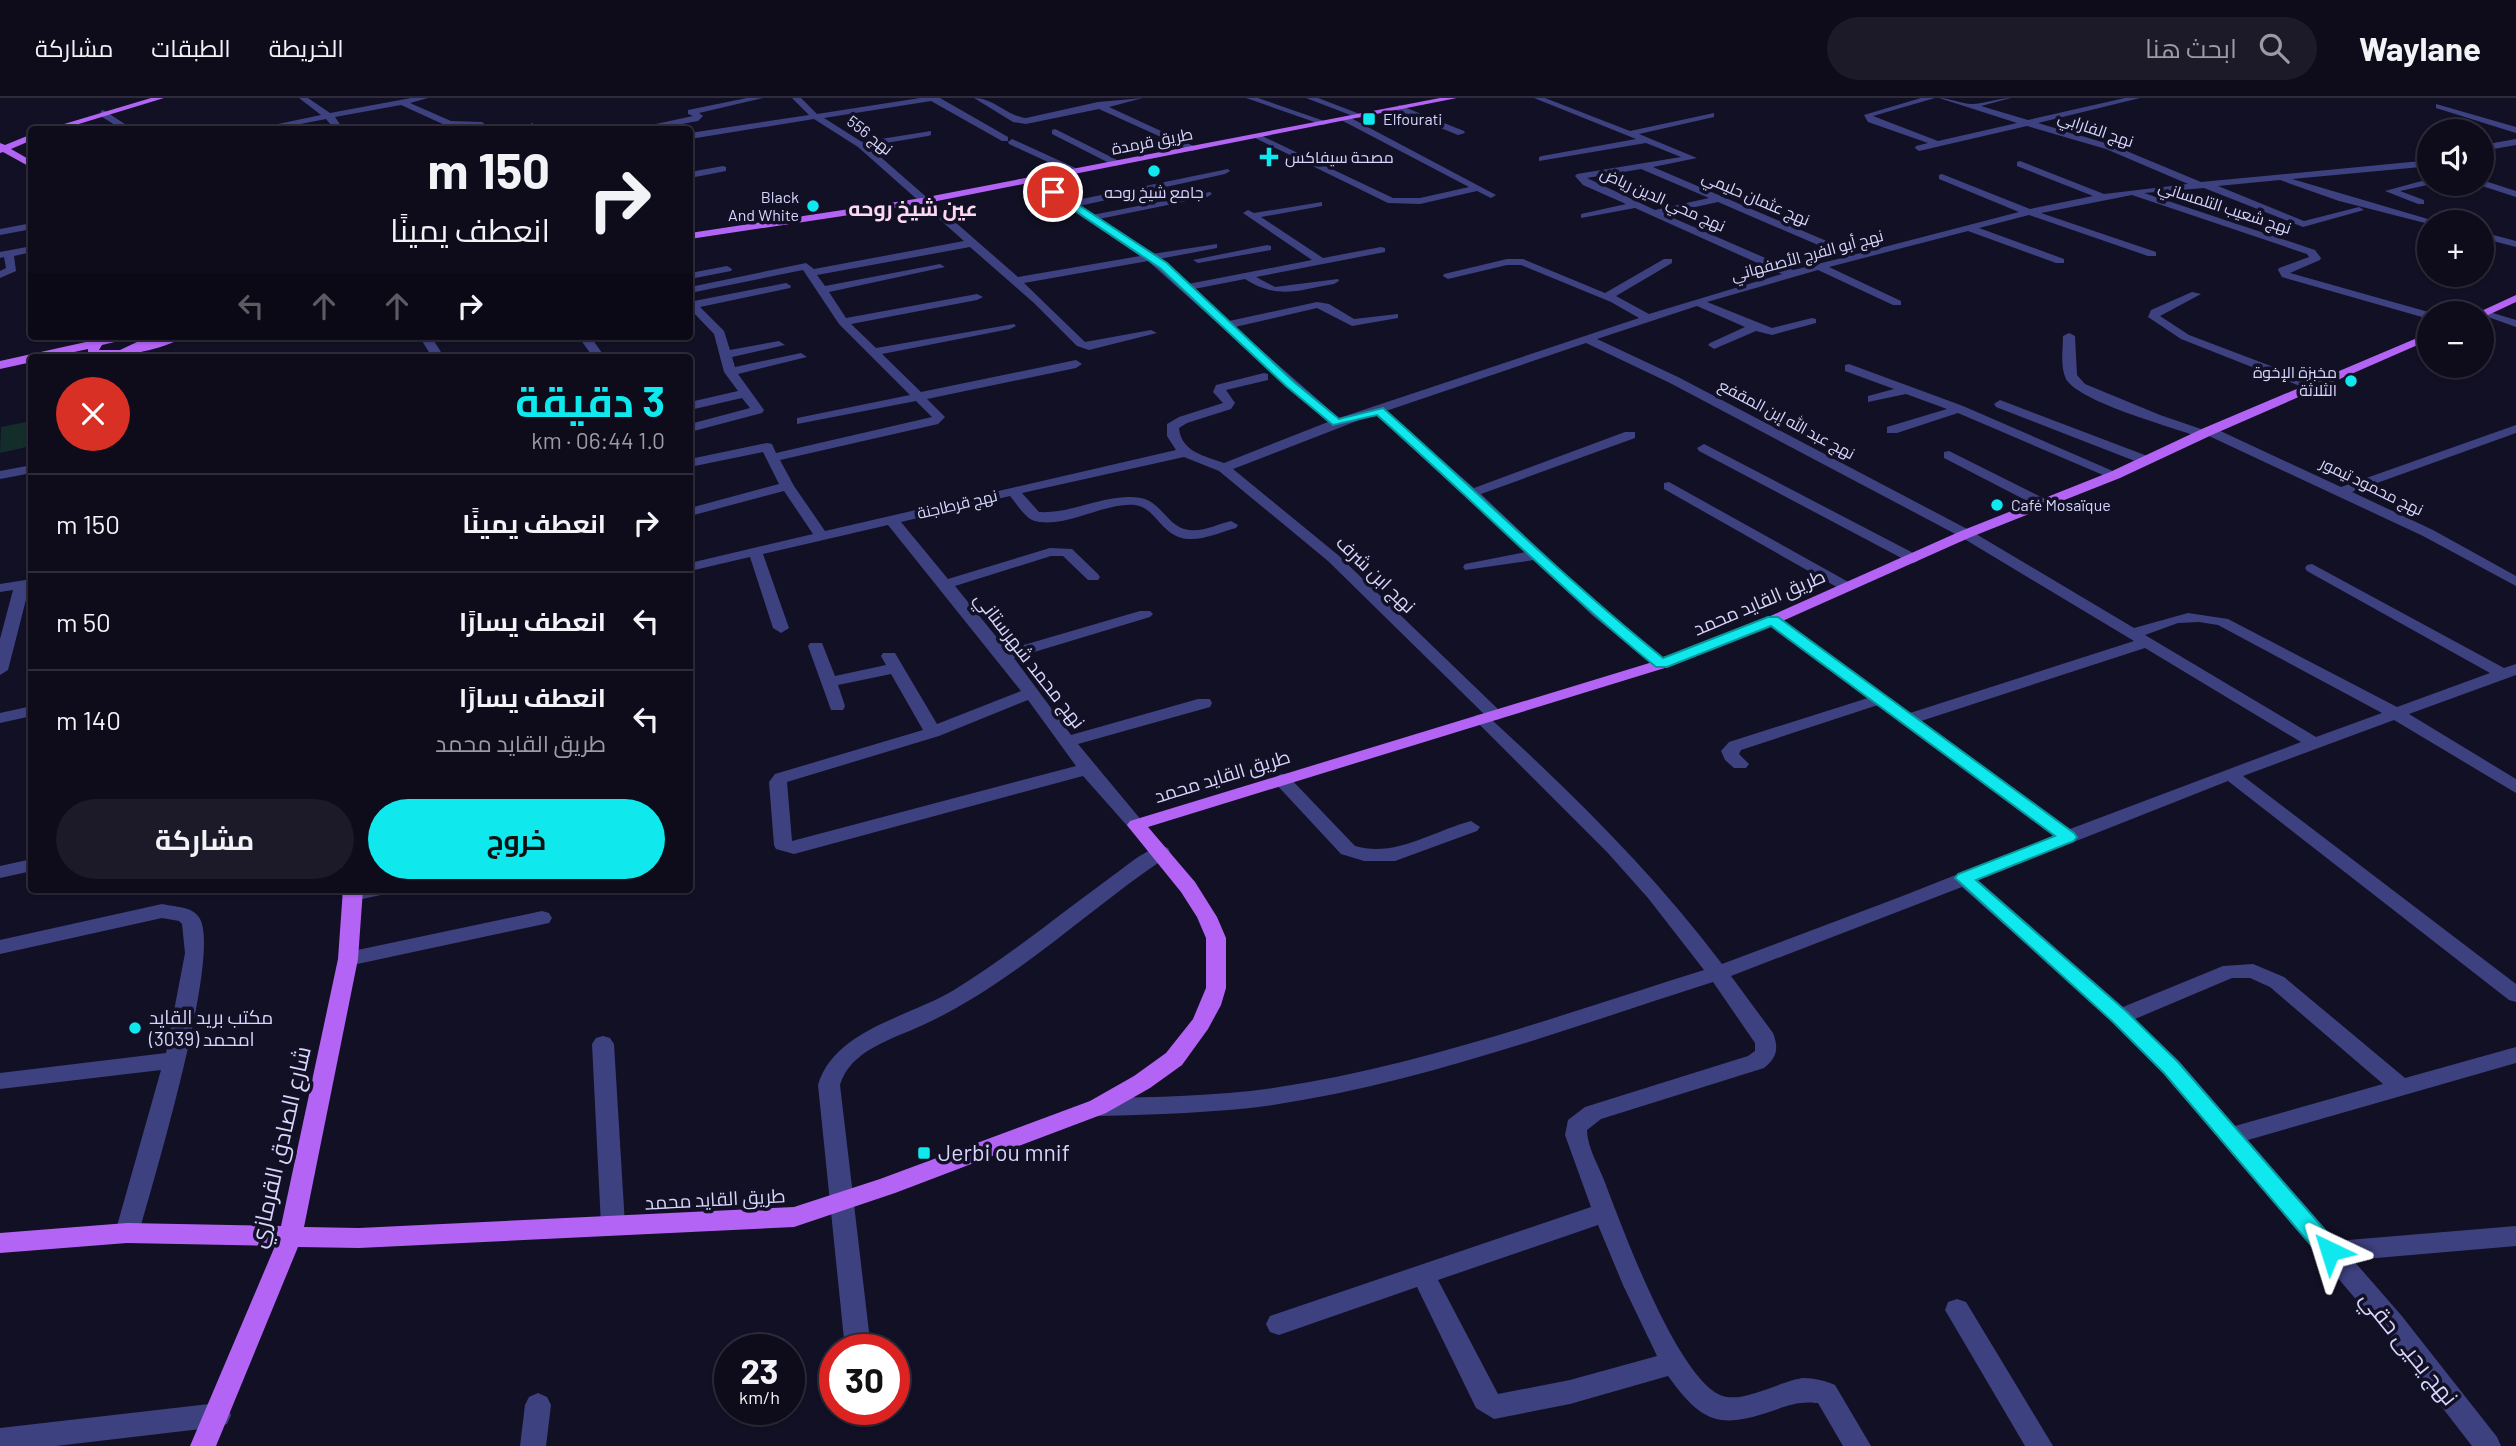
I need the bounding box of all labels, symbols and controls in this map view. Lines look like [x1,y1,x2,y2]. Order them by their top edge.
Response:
search box [1827,17,2317,80]
text: Waylane [2359,28,2481,68]
icon: search [2255,29,2293,67]
text: ابحث هنا [2145,32,2237,63]
text: مشاركة [35,33,113,62]
text: الطبقات [151,33,231,62]
text: الخريطة [269,33,344,62]
street label: نهج الفارابي [2054,107,2136,155]
place label: Elfourati [1383,109,1442,128]
street label: نهج 556 [842,111,897,161]
marker: Elfourati [1361,111,1377,127]
map controls [2417,119,2494,378]
button: sound [2417,119,2494,196]
street label: طريق قرمدة [1110,123,1195,160]
text: 150 m [428,140,550,199]
marker: مصحة سيفاكس [1259,147,1279,167]
place label: مصحة سيفاكس [1285,147,1394,168]
icon: right [574,154,665,245]
pin [1023,162,1083,222]
street label: نهج محي الدين رياض [1596,162,1729,239]
marker: جامع شيخ روحه [1146,163,1162,179]
street label: نهج عثمان حليمي [1698,166,1813,233]
icon: arrive [1034,173,1072,211]
street label: نهج شعيب التلمساني [2155,176,2294,242]
place label: جامع شيخ روحه [1104,182,1204,204]
place label: Black And White [728,187,799,224]
district label: عين شيخ روحه [848,195,978,223]
marker: Black And White [805,198,821,214]
text: انعطف يمينًا [390,210,550,248]
button: + [2417,210,2494,287]
street label: نهج أبو الفرج الأصفهاني [1729,225,1886,289]
icon: left [232,287,270,325]
icon: ahead [305,287,343,325]
icon: ahead [378,287,416,325]
icon: right [451,287,489,325]
button: − [2417,301,2494,378]
place label: مخبزة الإخوة الثلاثة [2253,362,2337,399]
marker: مخبزة الإخوة الثلاثة [2343,373,2359,389]
text: 3 دقيقة [515,375,665,425]
street label: نهج عبد الله إبن المقفع [1715,375,1859,465]
button: close [56,377,130,451]
text: 1.0 km · 06:44 [531,426,665,454]
street label: نهج محمود تيمور [2315,452,2427,521]
street label: نهج قرطاجنة [915,485,1000,525]
place label: Café Mosaïque [2011,495,2111,514]
marker: Café Mosaïque [1989,497,2005,513]
icon: right [627,504,665,542]
text: انعطف يمينًا [462,507,606,538]
text: 150 m [56,508,120,539]
street label: نهج ابن شرف [1330,530,1421,619]
street label: طريق القايد محمد [1689,563,1829,642]
street label: نهج محمد شهرستاني [967,587,1091,735]
icon: left [627,602,665,640]
text: انعطف يسارًا [459,605,606,636]
text: 50 m [56,606,111,637]
text: انعطف يسارًا [459,681,606,712]
icon: left [627,700,665,738]
text: 140 m [56,704,121,735]
text: طريق القايد محمد [435,729,606,757]
street label: طريق القايد محمد [1151,744,1293,809]
button: مشاركة [56,799,354,879]
button: خروج [368,799,665,879]
place label: مكتب بريد القايد امحمد (3039) [148,1005,273,1050]
marker: مكتب بريد القايد امحمد (3039) [127,1020,143,1036]
street label: شارع الصادق القرمازي [242,1043,321,1251]
place label: Jerbi ou mnif [938,1138,1070,1166]
marker: Jerbi ou mnif [916,1145,932,1161]
street label: طريق القايد محمد [644,1183,786,1216]
position arrow [2293,1214,2367,1288]
street label: نهج يحيى حقي [2351,1284,2465,1414]
speed limit sign: 30 [819,1334,910,1425]
text: 23 [740,1349,779,1391]
text: km/h [739,1386,780,1408]

